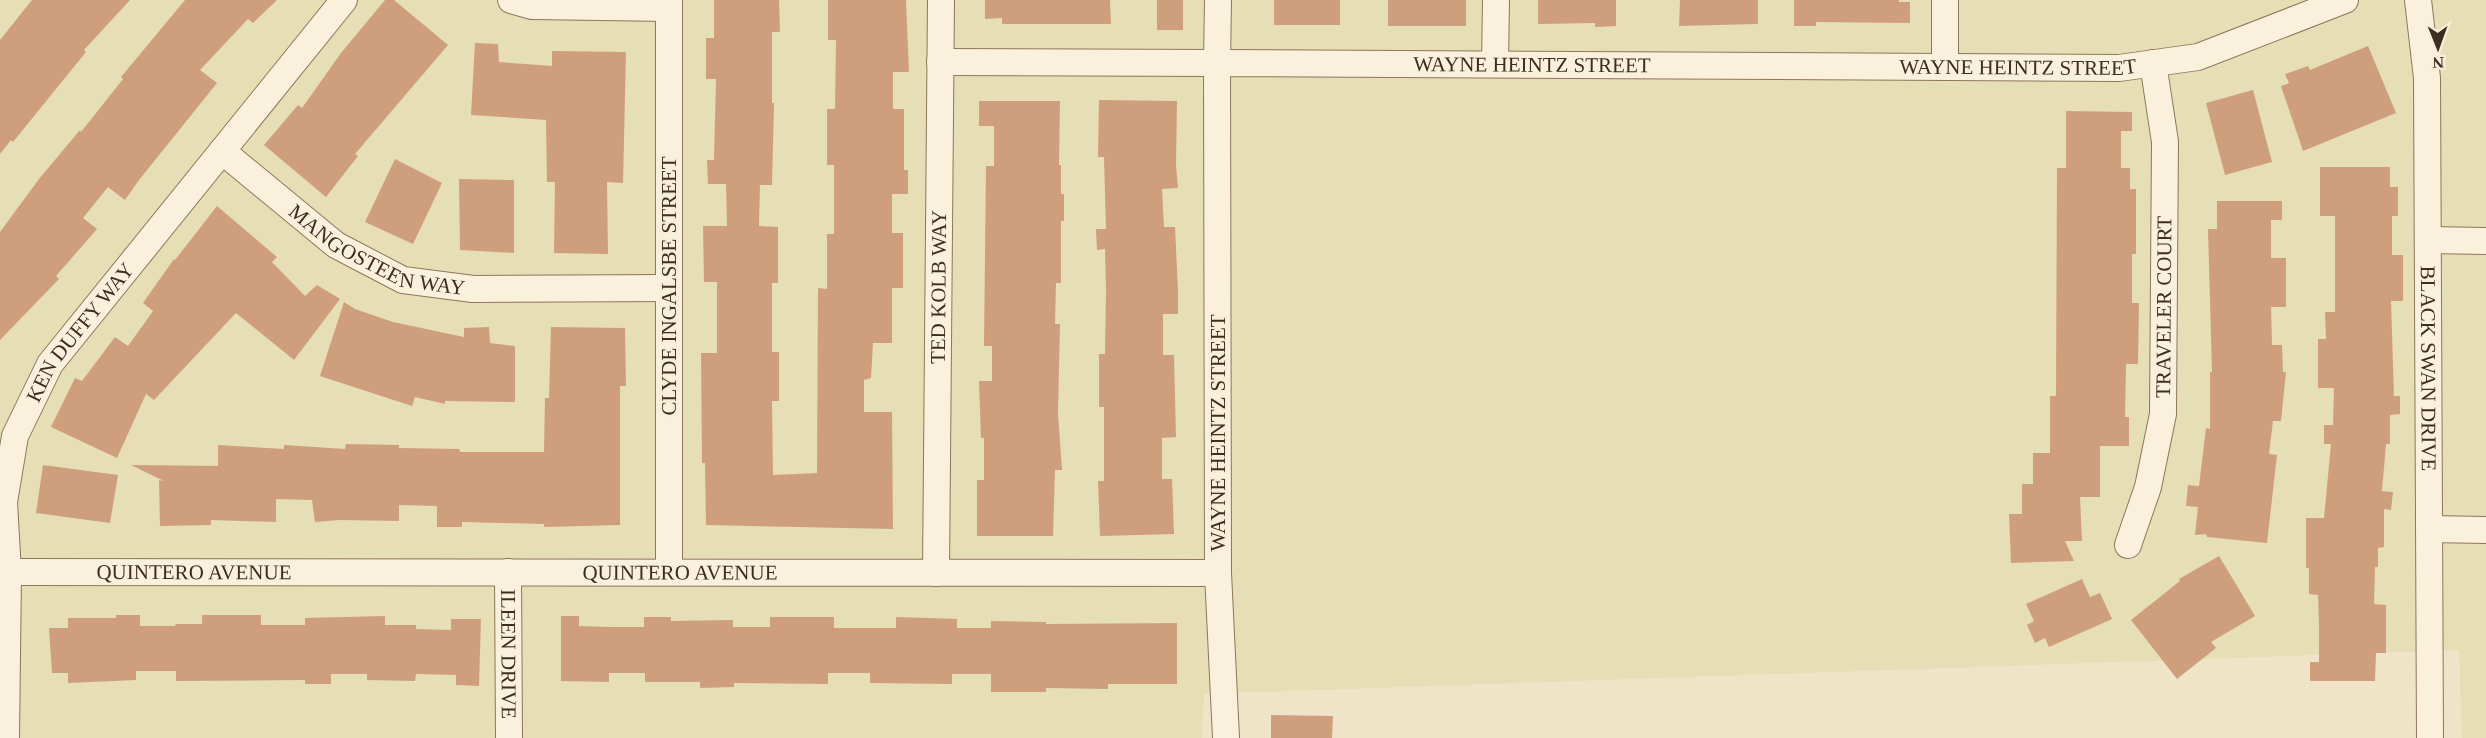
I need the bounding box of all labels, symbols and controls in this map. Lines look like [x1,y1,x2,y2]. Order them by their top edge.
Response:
north arrow [2408,18,2468,78]
street label: WAYNE HEINTZ STREET [1413,52,1651,77]
street label: WAYNE HEINTZ STREET [1899,54,2138,80]
text: N [2432,54,2444,71]
street label: CLYDE INGALSBE STREET [657,156,681,416]
street label: MANGOSTEEN WAY [284,199,466,300]
street label: TED KOLB WAY [926,210,951,364]
street label: TRAVELER COURT [2151,216,2176,398]
street label: KEN DUFFY WAY [21,258,139,406]
street label: BLACK SWAN DRIVE [2416,266,2441,471]
street label: WAYNE HEINTZ STREET [1206,314,1230,552]
street label: QUINTERO AVENUE [96,560,292,584]
street label: QUINTERO AVENUE [582,560,778,585]
street label: ILEEN DRIVE [496,589,521,719]

